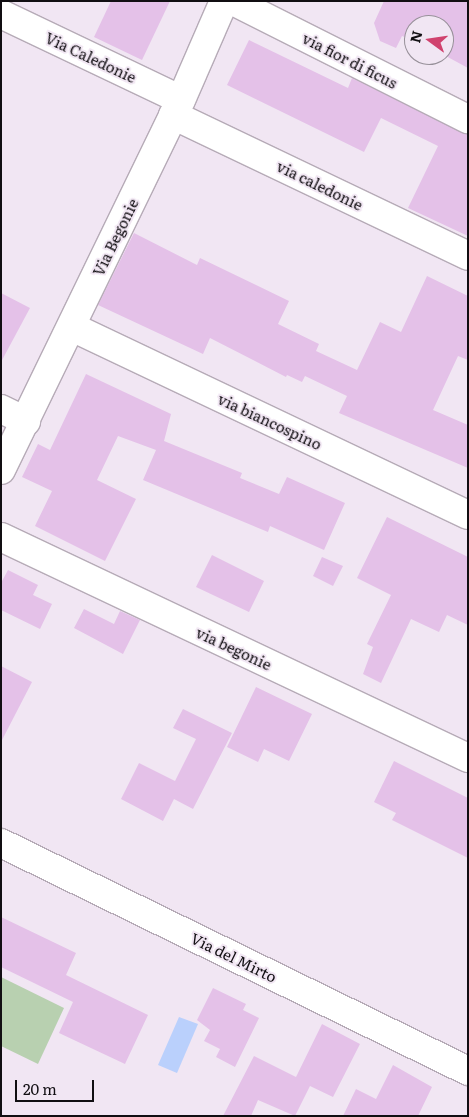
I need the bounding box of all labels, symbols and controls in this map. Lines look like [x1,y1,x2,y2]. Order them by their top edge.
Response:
north arrow [404,15,454,65]
street label: Via Caledonie [43,28,139,86]
street label: via fior di ficus [300,28,400,92]
text: N [404,28,427,45]
street label: via caledonie [274,156,366,214]
street label: Via Begonie [88,195,142,279]
street label: via biancospino [215,389,325,453]
street label: via begonie [193,623,275,673]
street label: Via del Mirto [188,928,280,986]
scale bar [18,1070,96,1102]
text: 20 m [23,1077,57,1100]

